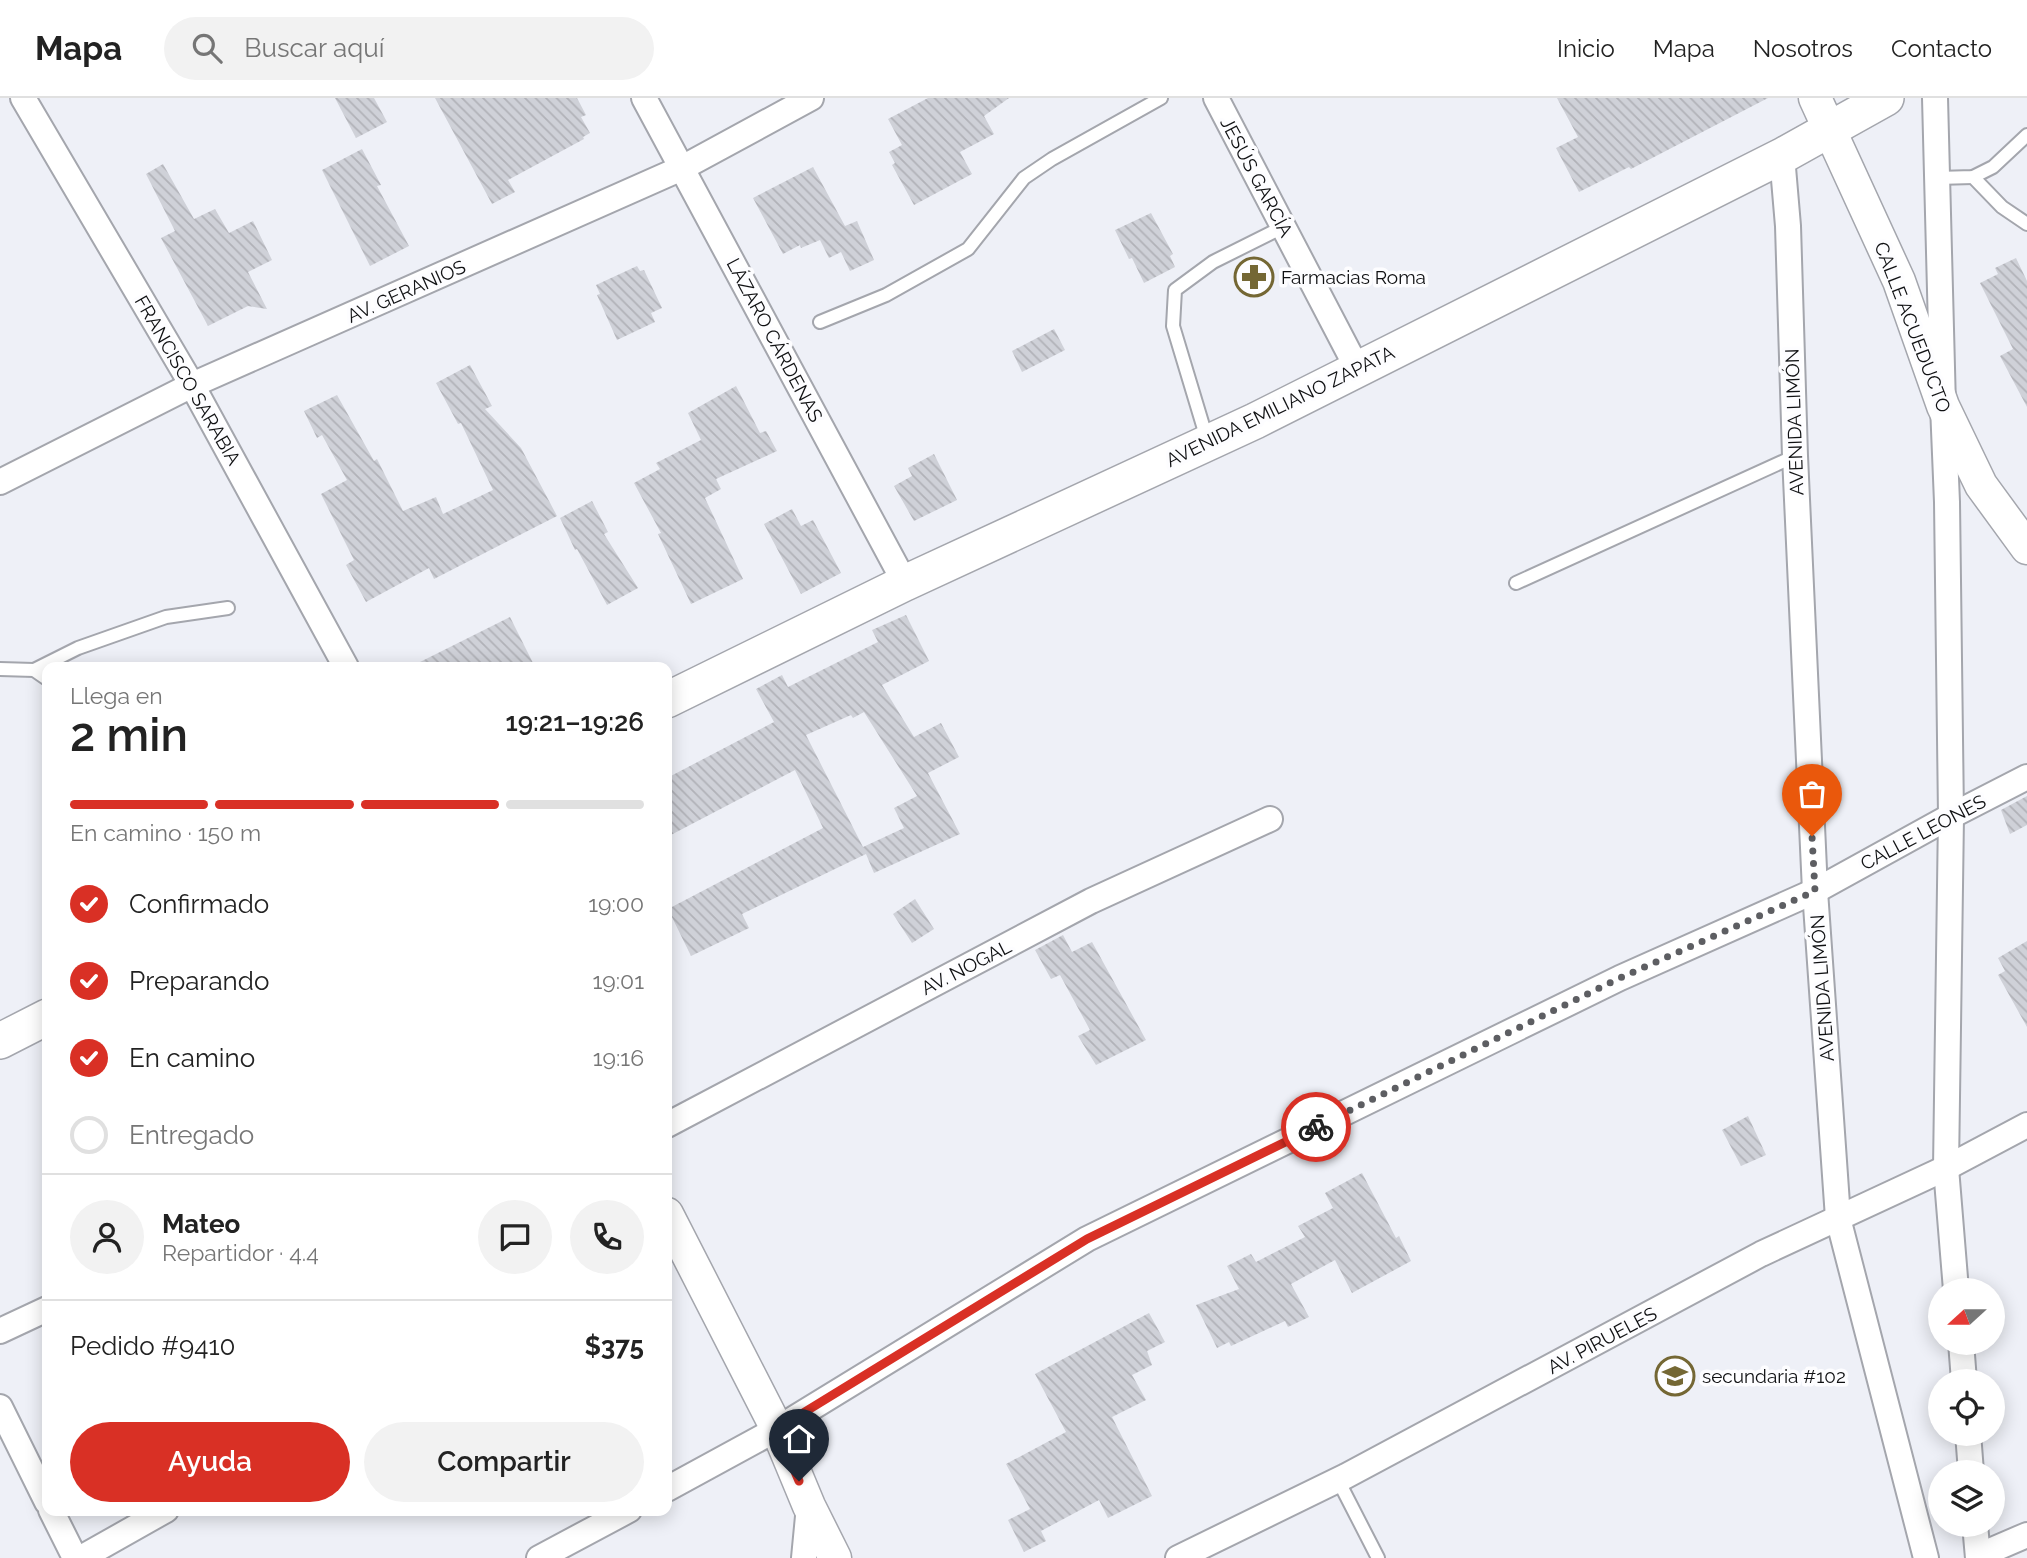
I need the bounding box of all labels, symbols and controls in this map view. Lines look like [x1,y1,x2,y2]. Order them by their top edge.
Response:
search box [164,17,654,80]
text: Mapa [35,29,122,68]
icon: search [188,29,226,67]
text: Buscar aquí [244,33,384,63]
text: Inicio [1557,34,1615,63]
text: Mapa [1653,34,1715,63]
text: Nosotros [1753,34,1853,63]
text: Contacto [1891,34,1992,63]
street label: JESÚS GARCÍA [1216,113,1298,241]
street label: CALLE ACUEDUCTO [1870,238,1956,416]
street label: LÁZARO CÁRDENAS [722,254,828,426]
street label: AV. GERANIOS [343,255,469,327]
pharmacy icon: Farmacias Roma [1233,256,1275,298]
place label: Farmacias Roma [1281,266,1426,288]
street label: FRANCISCO SARABIA [131,291,246,469]
street label: AVENIDA EMILIANO ZAPATA [1162,341,1398,471]
street label: AVENIDA LIMÓN [1780,348,1808,496]
text: Llega en [70,682,163,709]
text: 19:21–19:26 [506,707,644,737]
text: 2 min [70,708,188,762]
pin [1782,764,1842,836]
icon: bag [1793,775,1831,813]
street label: CALLE LEONES [1857,790,1989,874]
text: En camino · 150 m [70,819,261,846]
icon: check [70,885,108,923]
text: Confirmado [129,889,269,919]
text: 19:00 [588,890,644,917]
street label: AVENIDA LIMÓN [1806,914,1838,1062]
street label: AV. NOGAL [917,935,1015,999]
icon: check [70,962,108,1000]
text: Preparando [129,966,269,996]
text: 19:01 [592,967,644,994]
icon: check [70,1039,108,1077]
text: En camino [129,1043,255,1073]
text: 19:16 [593,1044,644,1071]
courier [1281,1092,1351,1162]
icon: bike [1297,1108,1335,1146]
text: Entregado [129,1120,254,1150]
button: person [70,1200,144,1274]
button: chat [478,1200,552,1274]
button: phone [570,1200,644,1274]
text: Mateo [162,1209,240,1239]
text: Repartidor · 4.4 [162,1239,319,1266]
north arrow [1928,1278,2006,1354]
map controls [1928,1278,2005,1537]
street label: AV. PIRUELES [1544,1302,1660,1378]
text: Pedido #9410 [70,1331,235,1361]
text: $375 [585,1331,644,1361]
school or university icon: secundaria #102 [1654,1355,1696,1397]
place label: secundaria #102 [1702,1365,1846,1387]
button: locate [1928,1369,2005,1446]
pin [769,1409,829,1481]
icon: home [780,1420,818,1458]
button: Ayuda [70,1422,350,1502]
button: Compartir [364,1422,644,1502]
button: layers [1928,1460,2005,1537]

